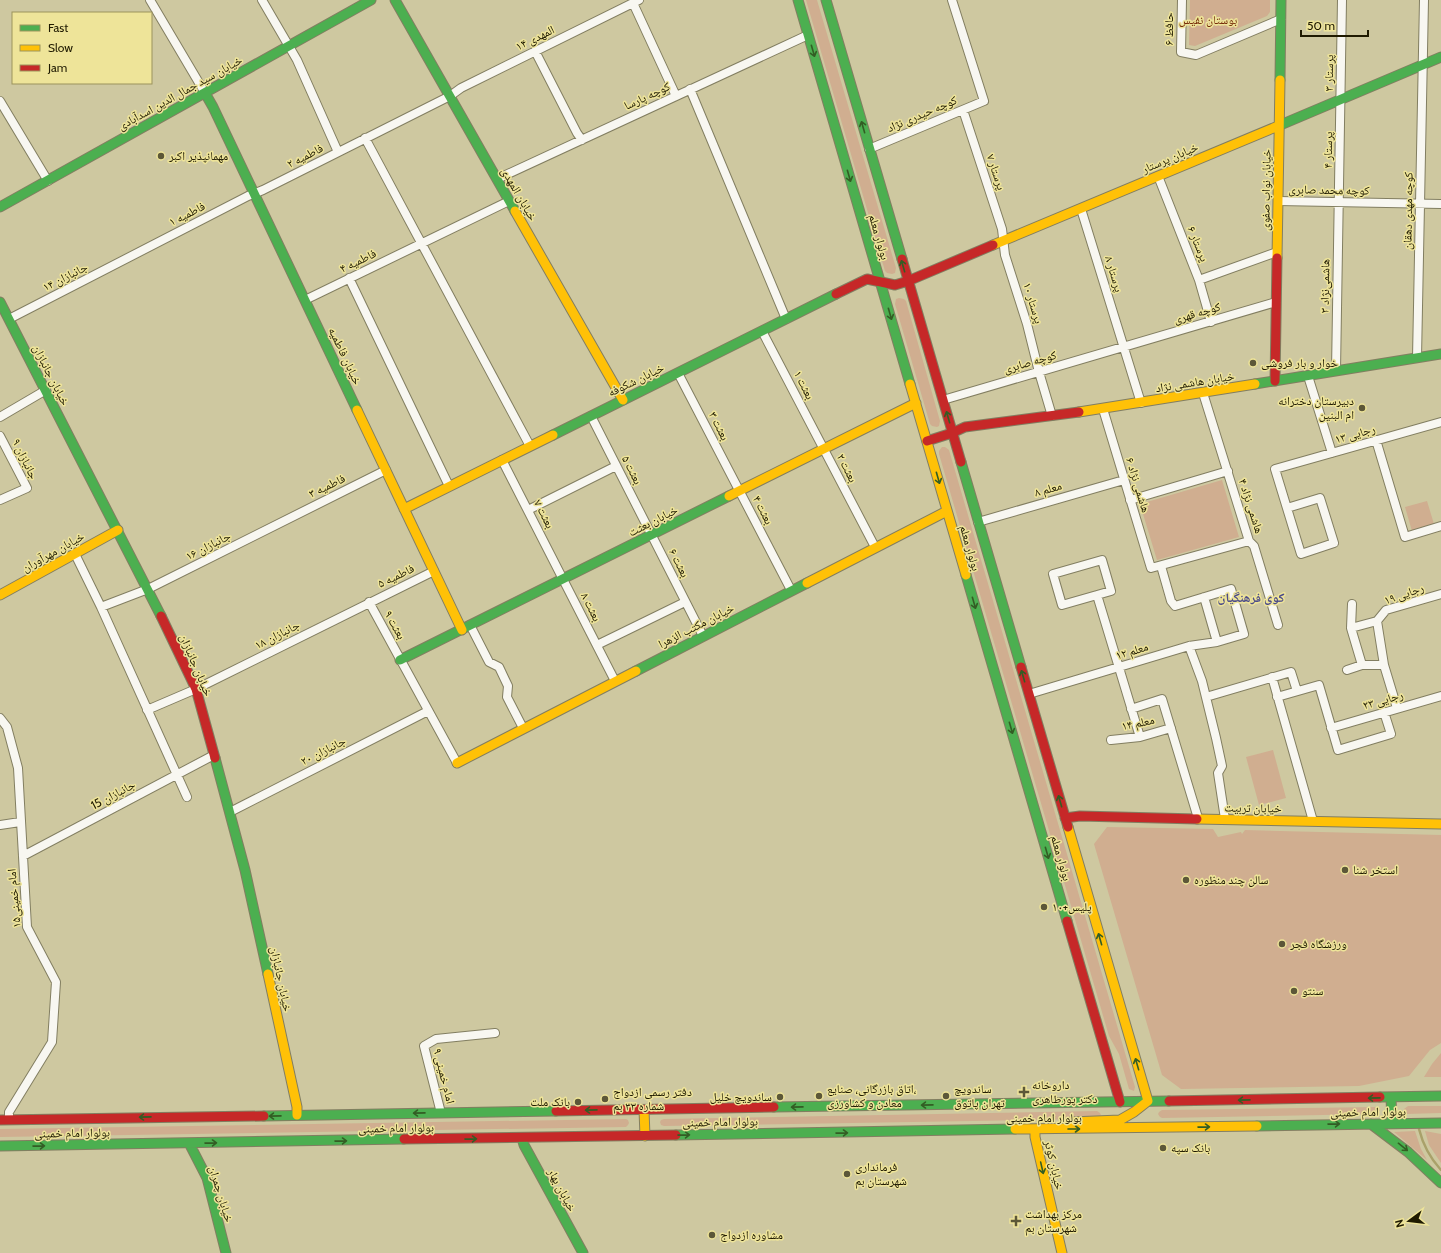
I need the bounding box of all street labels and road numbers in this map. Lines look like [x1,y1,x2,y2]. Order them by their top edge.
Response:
street label: حافظ ۶ [1161,12,1176,46]
street label: المهدی ۱۴ [513,22,557,53]
street label: خیابان سید جمال الدین اسدآبادی [115,52,245,133]
street label: پرستار ۳ [1321,54,1336,92]
street label: کوچه پارسا [621,78,672,113]
street label: کوچه حیدری نژاد [884,92,959,135]
street label: پرستار ۴ [1320,131,1335,169]
street label: خیابان پرستار [1138,139,1201,177]
street label: فاطمیه ۲ [284,140,326,171]
street label: خیابان نواب صفوی [1257,149,1274,231]
street label: پرستار ۷ [984,152,1009,192]
street label: خیابان المهدی [498,164,541,224]
street label: کوچه مهدی دهقان [1399,172,1416,250]
street label: کوچه محمد صابری [1288,181,1370,198]
street label: فاطمیه ۱ [166,198,208,229]
street label: بولوار معلم [865,212,893,262]
street label: پرستار ۶ [1184,224,1213,264]
street label: فاطمیه ۴ [337,245,379,276]
street label: پرستار ۸ [1102,254,1127,294]
street label: جانبازان ۱۴ [40,259,90,295]
street label: هاشمی‌نژاد ۳ [1317,259,1332,313]
street label: پرستار ۱۰ [1020,280,1047,326]
street label: کوچه قهری [1172,299,1222,326]
street label: خیابان فاطمیه [325,325,365,387]
street label: خیابان جانبازان [29,342,73,408]
street label: کوچه صابری [1002,347,1058,377]
street label: خیابان شکوفه [605,359,667,400]
street label: بعثت ۱ [791,368,818,402]
street label: خیابان هاشمی نژاد [1154,368,1236,396]
street label: بعثت ۳ [706,409,733,443]
street label: رجایی ۱۳ [1333,421,1377,447]
street label: جانبازان ۹ [9,436,42,482]
street label: بعثت ۲ [834,451,861,485]
street label: بعثت ۵ [619,453,646,487]
street label: هاشمی نژاد ۶ [1123,455,1154,514]
street label: فاطمیه ۳ [306,470,348,501]
street label: هاشمی نژاد ۴ [1236,476,1267,535]
street label: معلم ۸ [1032,477,1064,501]
street label: بعثت ۴ [750,493,777,527]
street label: بعثت ۷ [531,497,558,531]
street label: خیابان بعثت [626,502,680,540]
street label: بولوار معلم [956,523,984,573]
street label: خیابان مهرآوران [19,528,87,575]
street label: جانبازان ۱۶ [183,528,233,564]
street label: بعثت ۶ [666,546,693,580]
street label: فاطمیه ۵ [375,560,417,591]
street label: رجایی ۱۹ [1382,580,1426,608]
street label: بعثت ۸ [578,590,605,624]
street label: خیابان مکتب الزهرا [655,600,737,651]
street label: بعثت ۹ [381,608,409,642]
street label: جانبازان ۱۸ [252,617,302,653]
street label: خیابان جانبازان [176,631,216,699]
street label: معلم ۱۲ [1114,638,1150,664]
street label: رجایی ۲۳ [1361,687,1405,713]
street label: معلم ۱۴ [1120,712,1156,734]
street label: جانبازان ۲۰ [298,733,348,769]
street label: جانبازان 15 [88,776,138,813]
street label: خیابان تربیت [1224,799,1282,816]
street label: بولوار معلم [1047,833,1075,883]
street label: امام خمینی۱۵ ‍ [3,865,25,929]
street label: خیابان جانبازان [267,945,296,1013]
street label: امام خمینی ۹ [429,1047,459,1106]
street label: بولوار امام خمینی [1330,1103,1406,1121]
street label: بولوار امام خمینی [1006,1110,1082,1126]
street label: بولوار امام خمینی [682,1113,758,1131]
street label: بولوار امام خمینی [358,1119,434,1137]
street label: بولوار امام خمینی [34,1124,110,1142]
street label: خیابان کوثر [1041,1138,1068,1192]
street label: خیابان چمران [205,1164,237,1224]
street label: خیابان بهار [544,1165,580,1214]

